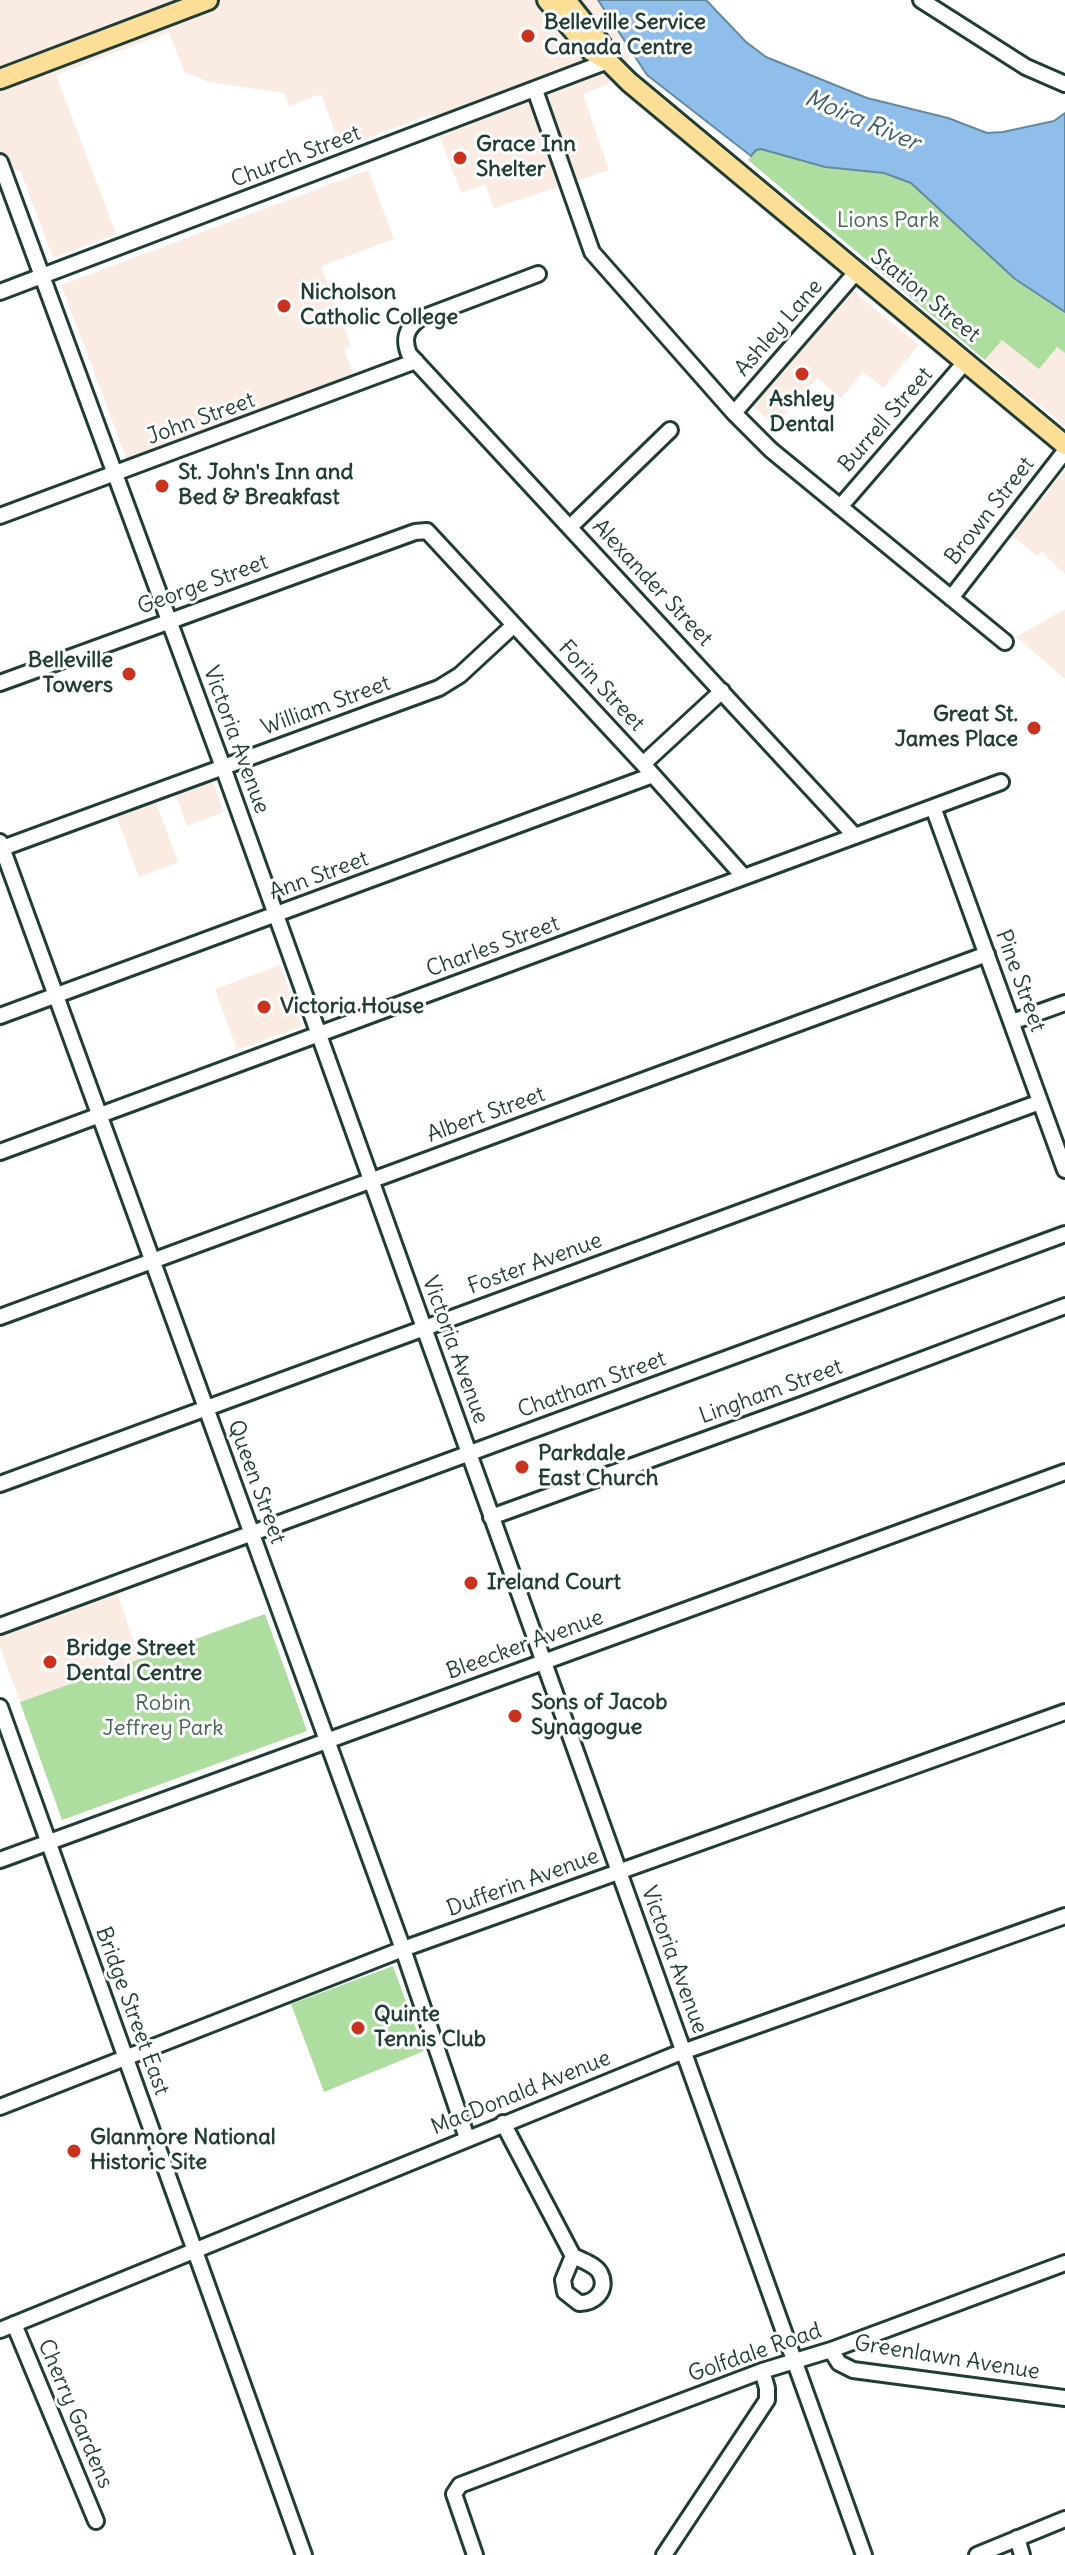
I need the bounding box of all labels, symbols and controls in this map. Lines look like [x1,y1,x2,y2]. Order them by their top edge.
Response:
place label: Belleville Service Canada Centre [544,10,706,62]
marker: Belleville Service Canada Centre [519,27,537,45]
water label: Moira River [800,84,924,158]
street label: Church Street [228,120,364,194]
place label: Grace Inn Shelter [476,132,576,184]
marker: Grace Inn Shelter [451,149,469,167]
park label: Lions Park [837,208,939,234]
street label: Station Street [865,244,985,348]
street label: Ashley Lane [730,274,828,382]
place label: Nicholson Catholic College [300,280,458,332]
marker: Nicholson Catholic College [275,297,293,315]
street label: Burrell Street [833,362,939,478]
marker: Ashley Dental [793,365,811,383]
street label: John Street [143,387,259,451]
place label: Ashley Dental [769,387,835,438]
street label: Brown Street [940,452,1040,570]
place label: St. John's Inn and Bed & Breakfast [178,460,353,512]
marker: St. John's Inn and Bed & Breakfast [153,477,171,495]
street label: Alexander Street [586,514,718,652]
street label: George Street [134,549,272,621]
street label: Forin Street [552,635,650,737]
place label: Belleville Towers [28,648,113,700]
street label: Victoria Avenue [197,663,275,817]
marker: Belleville Towers [120,665,138,683]
street label: William Street [258,670,394,742]
place label: Great St. James Place [895,702,1018,754]
marker: Great St. James Place [1025,719,1043,737]
street label: Ann Street [266,846,372,906]
street label: Charles Street [423,911,563,983]
street label: Pine Street [989,926,1051,1036]
place label: Victoria House [280,994,424,1020]
marker: Victoria House [255,998,273,1016]
street label: Albert Street [424,1081,548,1149]
street label: Foster Avenue [464,1228,606,1300]
street label: Victoria Avenue [416,1273,494,1427]
street label: Chatham Street [514,1346,670,1424]
street label: Lingham Street [696,1354,846,1430]
street label: Queen Street [221,1417,291,1547]
place label: Parkdale East Church [538,1441,658,1492]
marker: Parkdale East Church [513,1458,531,1476]
place label: Ireland Court [487,1570,621,1596]
marker: Ireland Court [462,1574,480,1592]
street label: Bleecker Avenue [443,1604,607,1686]
place label: Bridge Street Dental Centre [66,1636,202,1688]
marker: Bridge Street Dental Centre [41,1653,59,1671]
place label: Sons of Jacob Synagogue [531,1690,667,1742]
park label: Robin Jeffrey Park [103,1691,223,1742]
marker: Sons of Jacob Synagogue [506,1707,524,1725]
street label: Dufferin Avenue [443,1843,603,1923]
street label: Victoria Avenue [635,1883,713,2037]
street label: Bridge Street East [89,1923,175,2099]
place label: Quinte Tennis Club [374,2002,486,2054]
marker: Quinte Tennis Club [349,2019,367,2037]
street label: MacDonald Avenue [427,2045,615,2141]
place label: Glanmore National Historic Site [90,2125,276,2176]
marker: Glanmore National Historic Site [65,2142,83,2160]
street label: Golfdale Road [685,2318,825,2388]
street label: Greenlawn Avenue [853,2330,1041,2386]
street label: Cherry Gardens [32,2336,118,2492]

